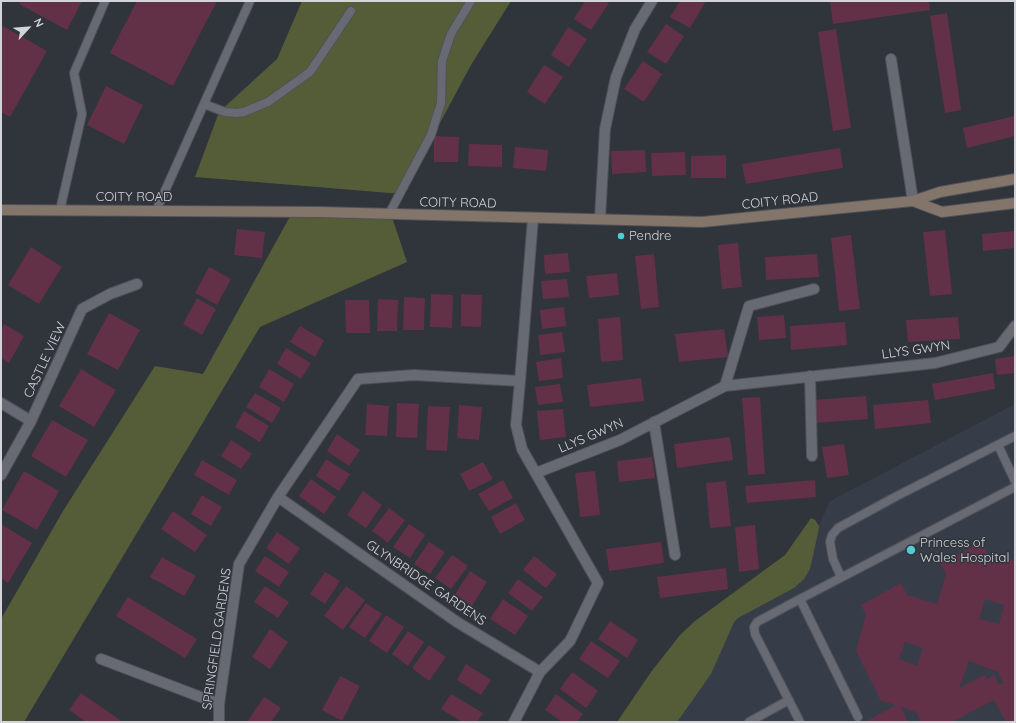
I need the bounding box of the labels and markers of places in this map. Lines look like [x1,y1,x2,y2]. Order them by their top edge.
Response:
place label: Pendre [629,228,671,244]
marker: Pendre [616,231,626,241]
place label: Princess of Wales Hospital [920,535,1009,566]
marker: Princess of Wales Hospital [905,544,917,556]

